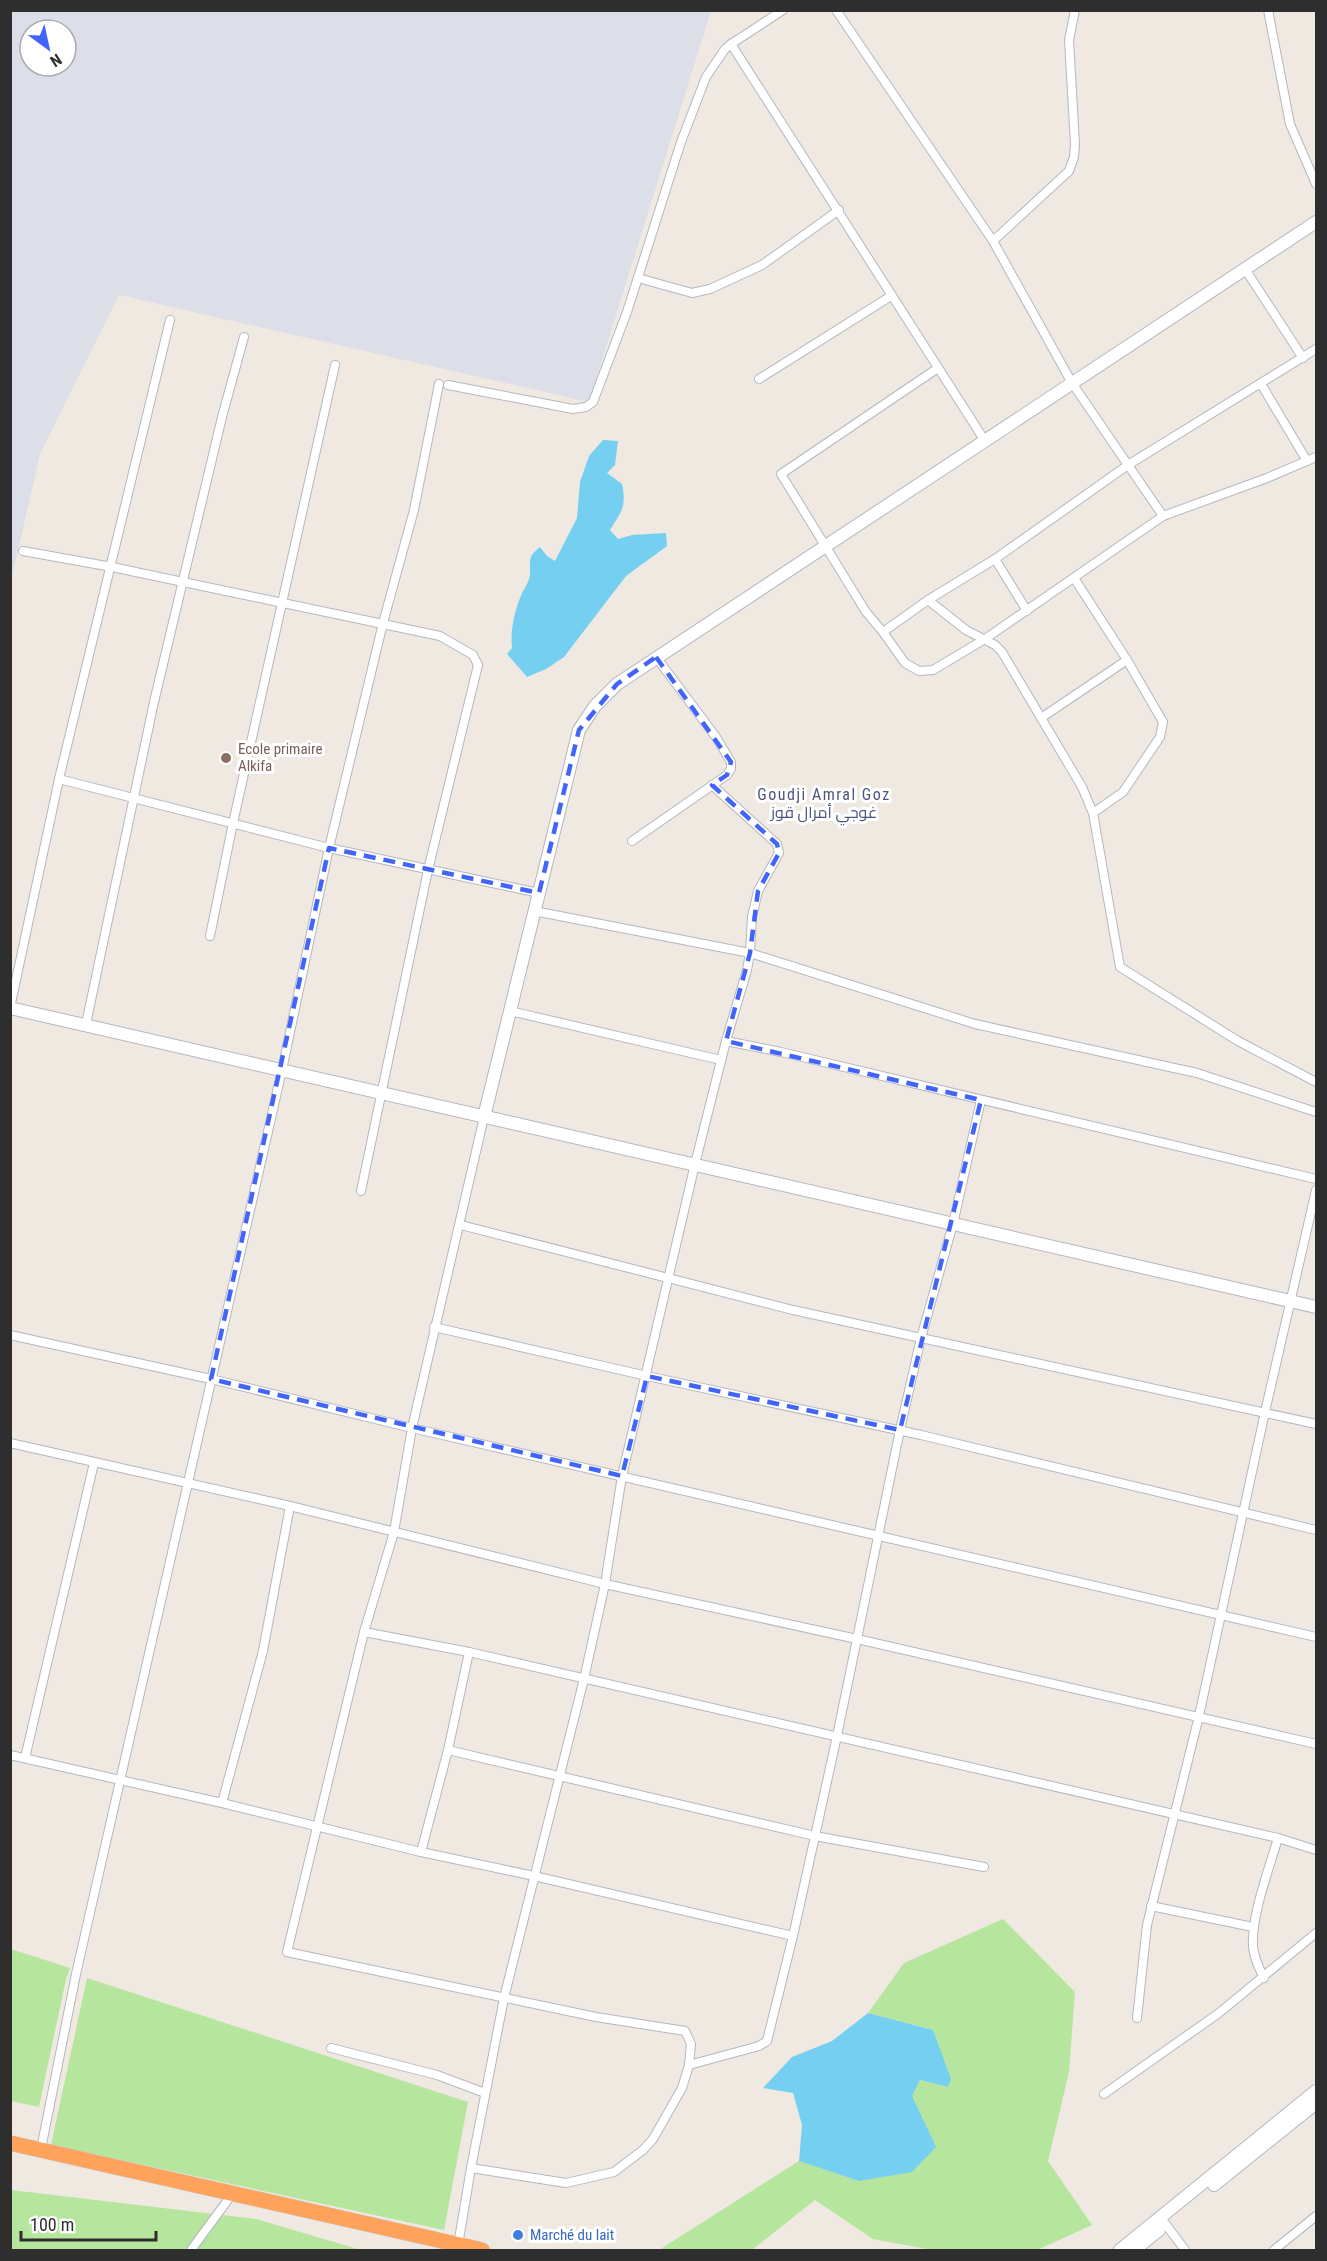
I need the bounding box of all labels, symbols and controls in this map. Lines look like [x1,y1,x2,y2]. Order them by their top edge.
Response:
north arrow [18,18,78,78]
text: N [47,50,65,71]
place label: Ecole primaire Alkifa [238,740,323,775]
marker: Ecole primaire Alkifa [219,751,233,765]
district label: Goudji Amral Goz غوجي أمرال قوز [757,785,891,826]
scale bar [21,2204,156,2242]
text: 100 m [30,2214,74,2235]
place label: Marché du lait [530,2226,614,2244]
marker: Marché du lait [511,2228,525,2242]

